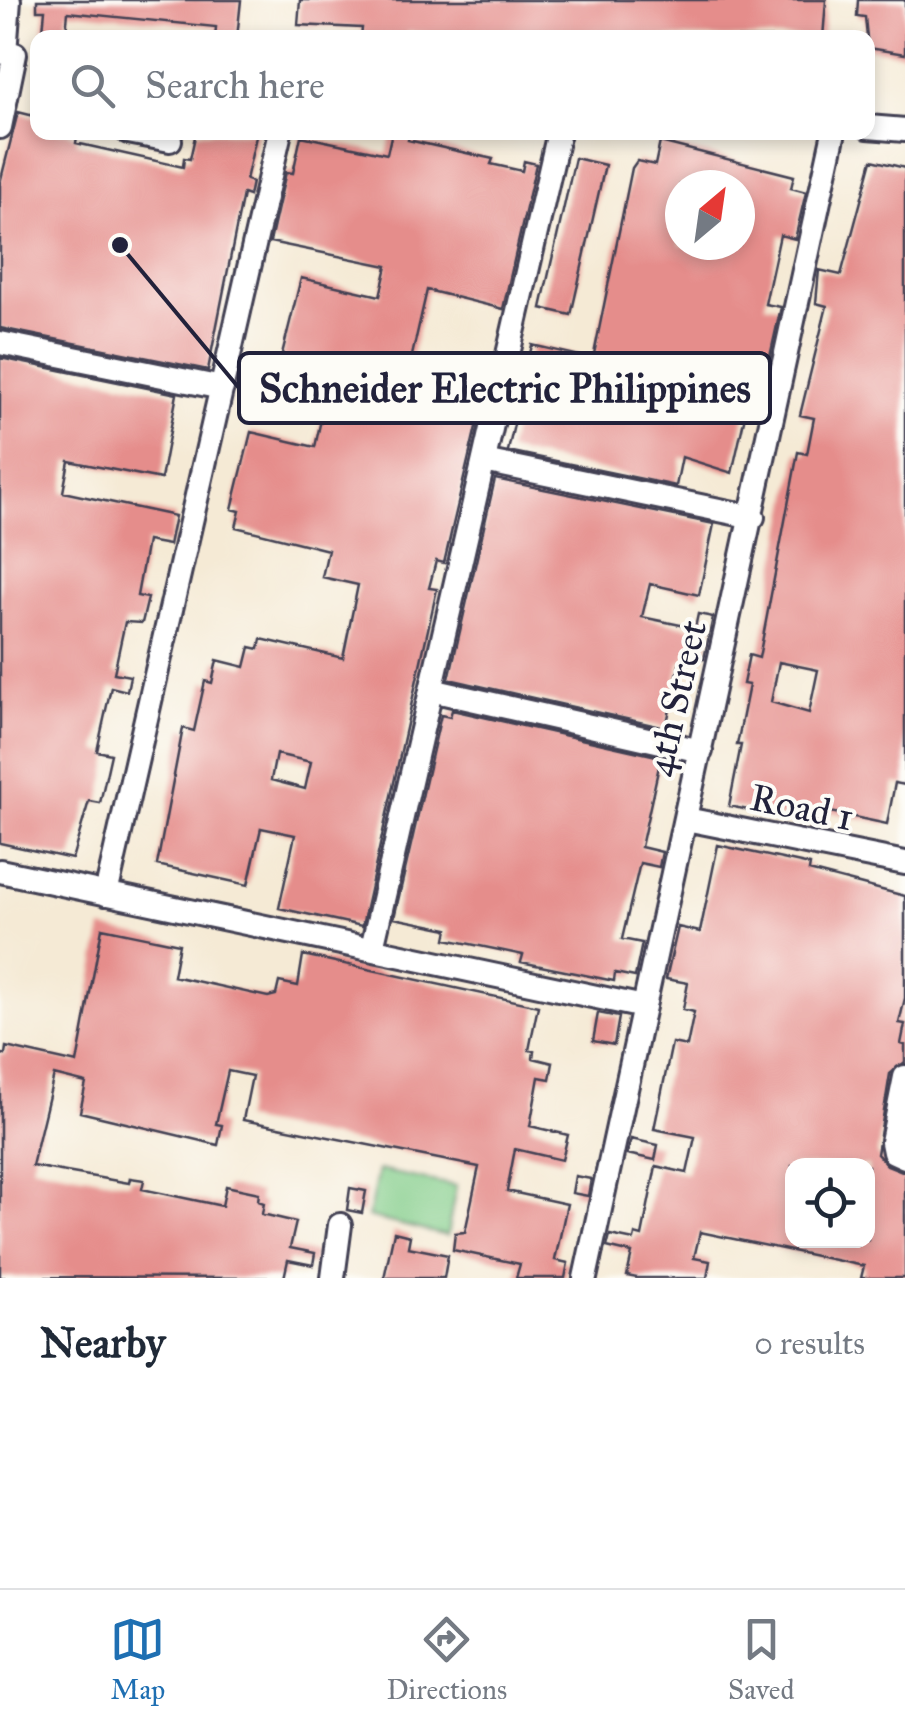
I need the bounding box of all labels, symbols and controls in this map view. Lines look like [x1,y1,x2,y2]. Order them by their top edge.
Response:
search box [30,30,875,140]
icon: search [65,58,120,113]
text: Search here [145,62,325,108]
north arrow [665,170,755,260]
callout: Schneider Electric Philippines [239,353,770,423]
text: Schneider Electric Philippines [259,364,751,413]
street label: 4th Street [636,616,716,780]
street label: Road 1 [746,774,858,840]
map controls [785,1158,875,1248]
button: locate [785,1158,875,1248]
text: Nearby [40,1317,165,1369]
text: 0 results [754,1324,865,1363]
tab: Map [110,1612,165,1707]
tab: Directions [386,1612,507,1707]
tab: Saved [728,1612,795,1707]

